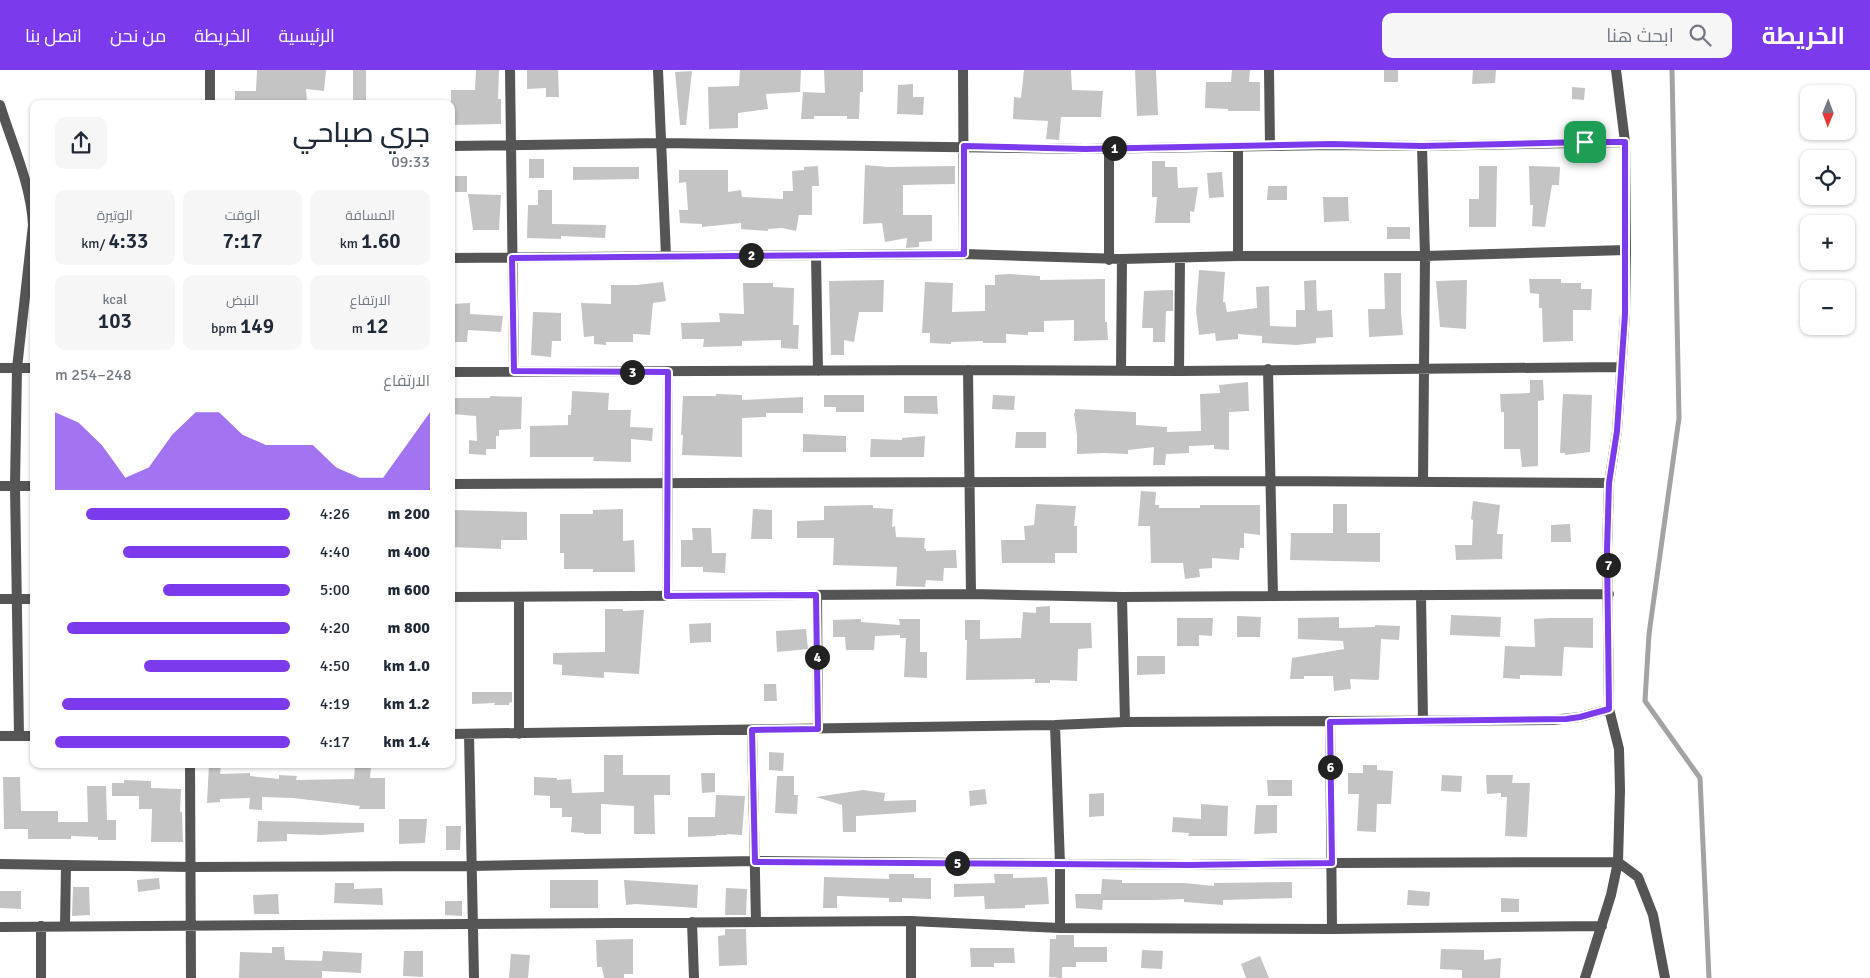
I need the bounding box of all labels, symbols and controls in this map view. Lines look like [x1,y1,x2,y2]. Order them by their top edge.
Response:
search box [1382,13,1732,58]
icon: search [1686,21,1714,49]
text: الخريطة [1762,21,1845,51]
text: ابحث هنا [1606,24,1674,48]
text: اتصل بنا [25,25,82,47]
text: من نحن [110,25,166,47]
text: الخريطة [194,25,250,47]
text: الرئيسية [278,25,335,47]
north arrow [1800,85,1855,140]
map controls [1800,85,1855,335]
text: جري صباحي [293,116,430,150]
button: share [55,117,107,169]
pin [1564,121,1606,163]
icon: arrive [1571,128,1599,156]
pin: 1 [1102,136,1126,160]
text: 1 [1111,140,1118,157]
button: locate [1800,150,1855,205]
text: 09:33 [391,152,430,172]
text: الوتيرة [97,207,133,224]
text: الوقت [225,207,260,224]
text: المسافة [345,207,395,224]
button: + [1800,215,1855,270]
text: 4:33 [108,228,148,254]
text: 7:17 [223,228,262,254]
text: 1.60 [361,228,401,254]
text: /km [81,235,108,252]
text: km [340,235,361,252]
pin: 2 [738,242,764,268]
text: 2 [748,247,755,264]
button: − [1800,280,1855,335]
text: kcal [103,291,127,308]
text: النبض [226,292,259,309]
text: الارتفاع [350,292,391,309]
text: 103 [98,308,132,334]
text: 149 [240,313,274,339]
text: 12 [366,313,389,339]
text: bpm [211,320,240,337]
text: m [352,320,366,337]
pin: 3 [620,360,644,384]
text: 3 [629,364,636,381]
text: 248–254 m [55,365,132,385]
text: الارتفاع [383,371,430,391]
text: 4:26 [320,504,350,524]
text: 200 m [388,504,430,524]
text: 4:40 [320,542,350,562]
text: 400 m [388,542,430,562]
pin: 7 [1596,552,1620,578]
text: 7 [1605,557,1612,574]
text: 5:00 [320,580,350,600]
text: 600 m [388,580,430,600]
text: 4:20 [320,618,350,638]
text: 800 m [388,618,430,638]
pin: 4 [804,644,830,670]
text: 4 [814,649,821,666]
text: 4:50 [320,656,350,676]
text: 1.0 km [383,656,430,676]
text: 4:19 [320,694,350,714]
text: 1.2 km [383,694,430,714]
text: 4:17 [320,732,350,752]
text: 1.4 km [383,732,430,752]
pin: 6 [1318,754,1342,780]
text: 6 [1327,759,1334,776]
pin: 5 [944,850,970,876]
text: 5 [954,855,961,872]

